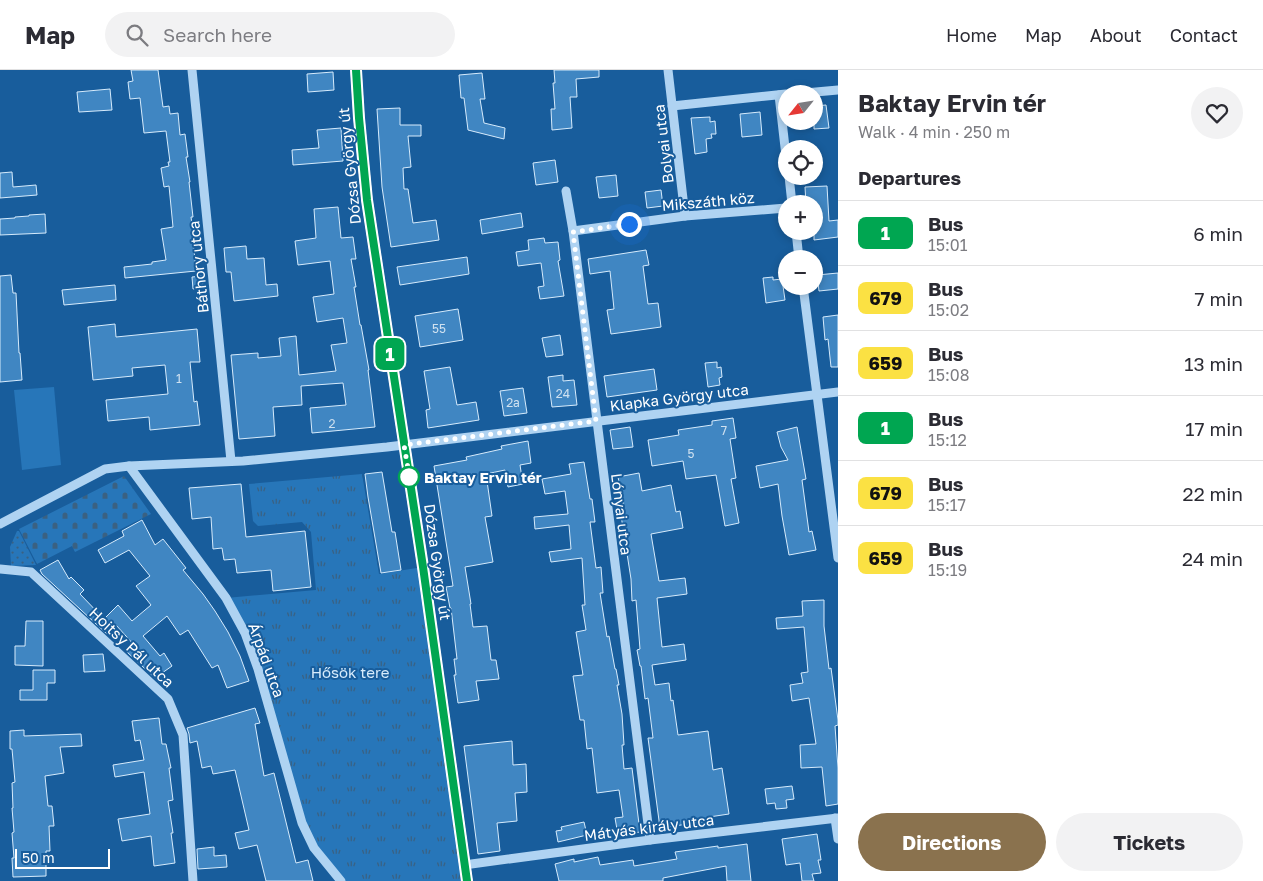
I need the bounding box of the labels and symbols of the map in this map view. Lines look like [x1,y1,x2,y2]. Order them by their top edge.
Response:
north arrow [778,85,822,130]
street label: Bolyai utca [649,103,677,185]
street label: Dózsa György út [334,107,364,225]
street label: Mikszáth köz [661,188,756,214]
your location [617,212,642,237]
street label: Báthory utca [184,220,212,314]
house number: 55 [432,321,446,336]
line badge: 1 [374,338,406,370]
house number: 1 [176,371,182,386]
street label: Klapka György utca [609,380,749,414]
house number: 24 [556,386,570,401]
house number: 2a [506,395,520,410]
house number: 2 [329,416,336,431]
house number: 7 [721,423,727,438]
house number: 5 [688,446,695,461]
marker: Baktay Ervin tér [398,466,420,488]
place label: Baktay Ervin tér [424,468,542,486]
street label: Lónyai utca [608,472,636,556]
street label: Dózsa György út [421,503,455,621]
street label: Hoitsy Pál utca [86,603,178,691]
street label: Árpád utca [245,620,289,700]
park label: Hősök tere [311,663,390,681]
street label: Mátyás király utca [583,810,715,844]
scale bar [15,846,110,869]

